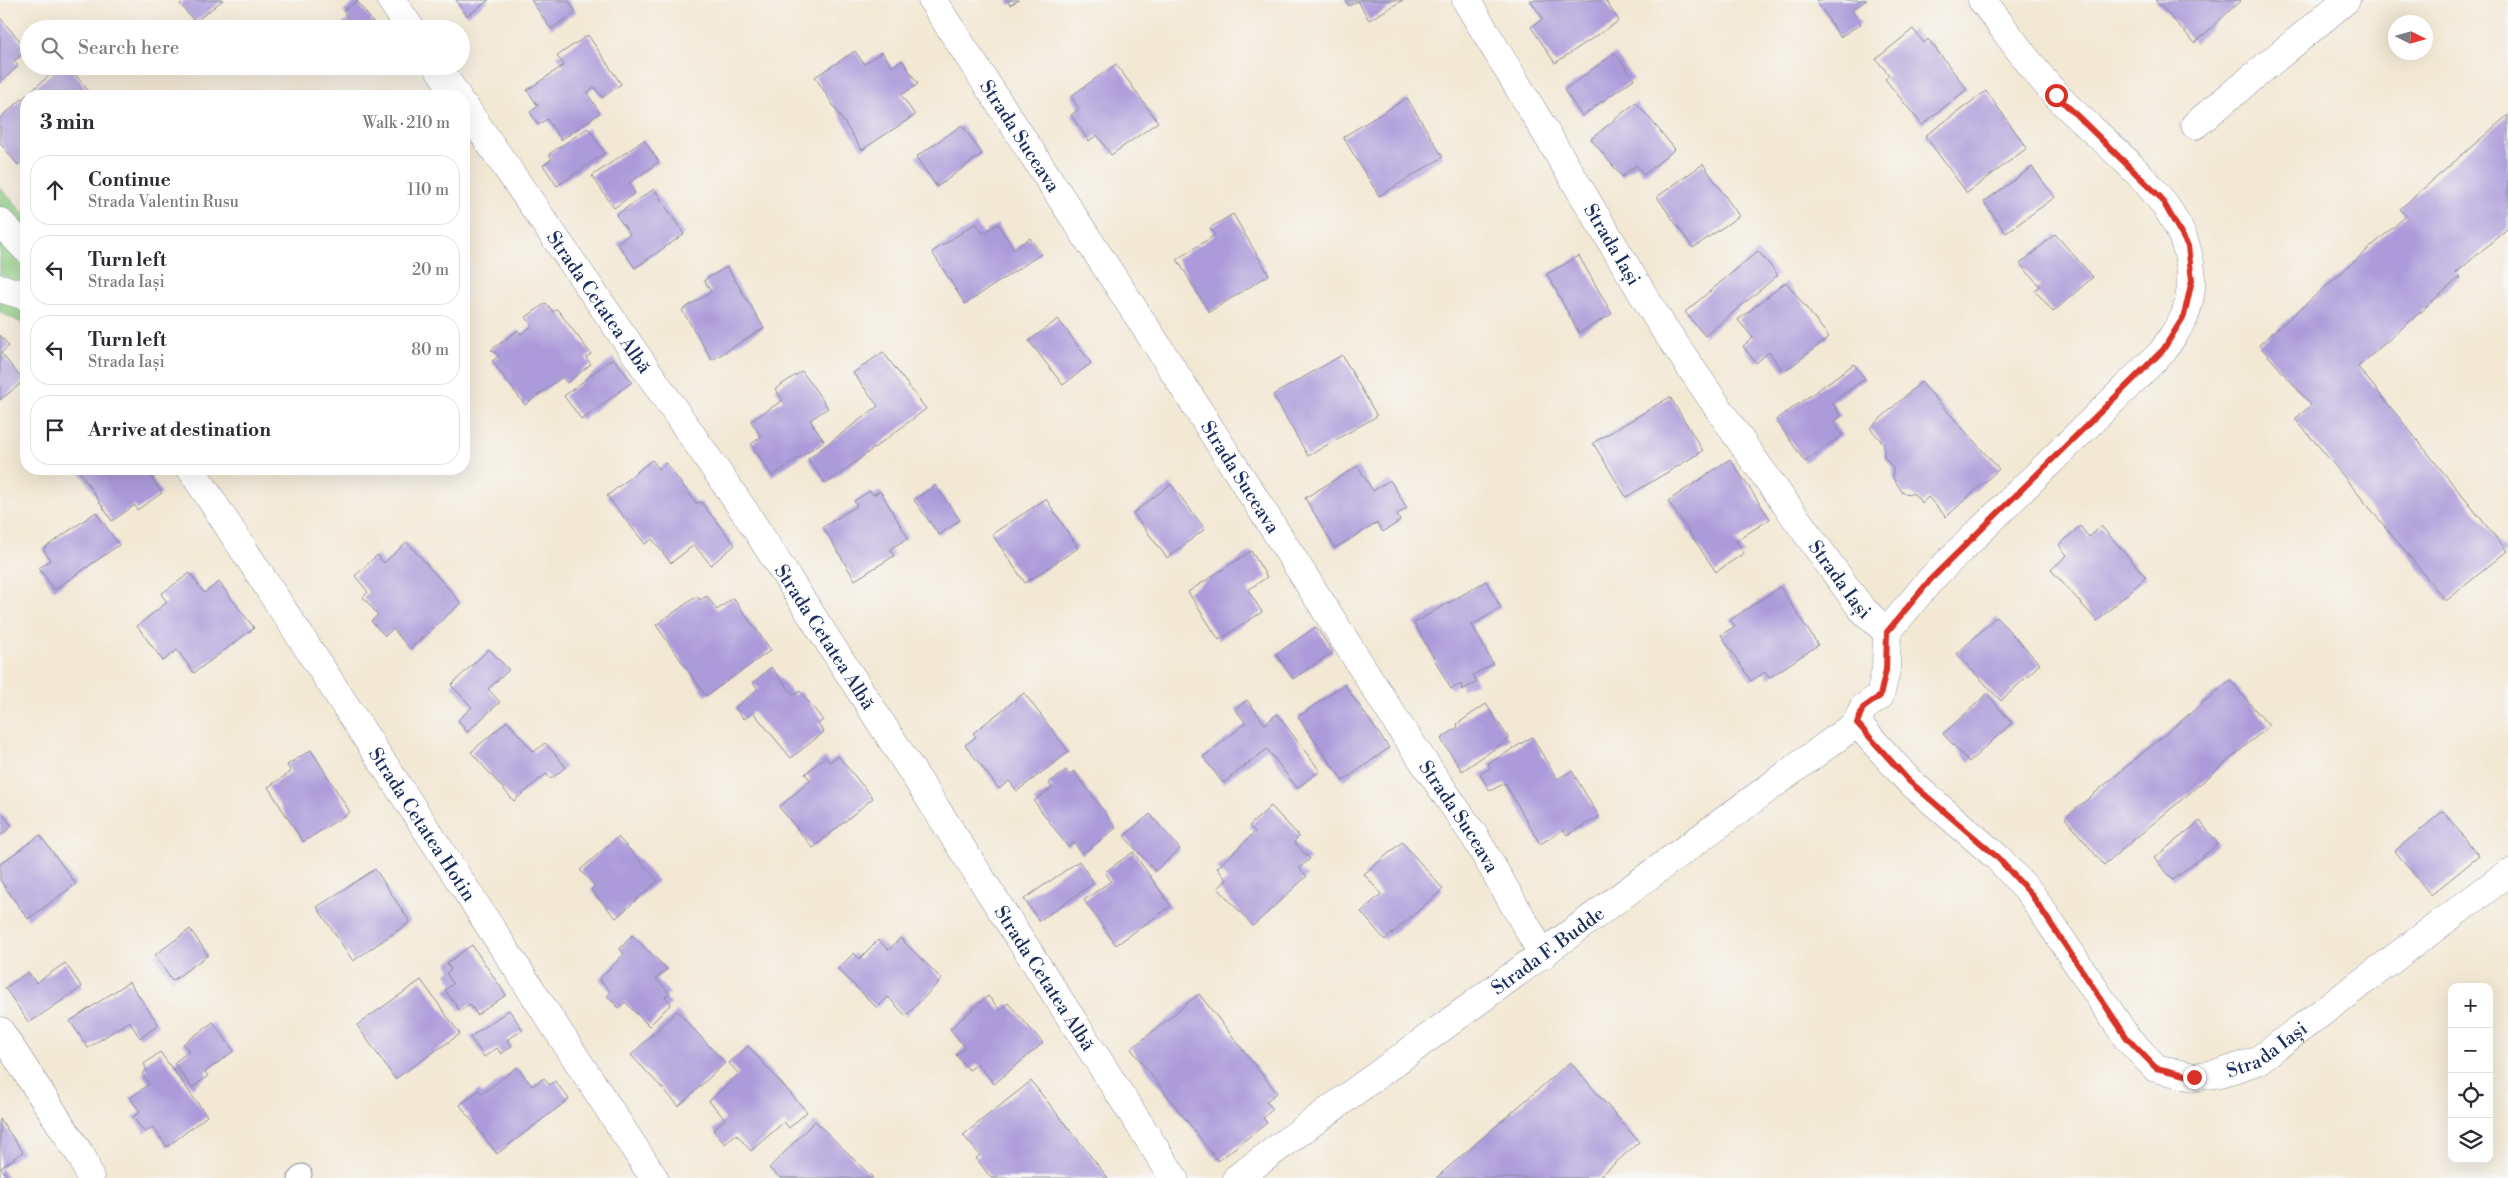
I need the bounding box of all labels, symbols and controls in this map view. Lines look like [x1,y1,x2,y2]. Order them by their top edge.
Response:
north arrow [2388,15,2433,60]
search box [20,20,470,75]
icon: search [38,34,66,62]
text: Search here [78,36,179,60]
street label: Strada Suceava [974,76,1065,197]
route start [2045,84,2068,107]
text: 3 min [40,110,95,136]
text: Walk · 210 m [362,113,450,133]
text: Continue [88,168,171,192]
icon: ahead [41,176,69,204]
text: 110 m [407,180,449,200]
text: Strada Valentin Rusu [88,192,239,212]
street label: Strada Iași [1578,200,1646,290]
street label: Strada Cetatea Albă [541,226,656,378]
text: Turn left [88,248,167,272]
icon: left [41,256,69,284]
text: 20 m [412,260,449,280]
text: Strada Iași [88,272,165,292]
text: Turn left [88,328,167,352]
icon: left [41,336,69,364]
text: 80 m [411,340,449,360]
text: Strada Iași [88,352,165,372]
icon: arrive [41,416,69,444]
street label: Strada Suceava [1195,416,1285,539]
text: Arrive at destination [88,418,271,442]
street label: Strada Iași [1803,536,1876,624]
street label: Strada Cetatea Albă [769,560,880,715]
street label: Strada Cetatea Hotin [363,743,481,906]
street label: Strada Suceava [1413,756,1504,877]
street label: Strada Cetatea Albă [989,901,1100,1056]
street label: Strada F. Budde [1487,902,1609,1000]
map controls [2448,983,2493,1163]
button: + [2448,983,2493,1028]
street label: Strada Iași [2223,1017,2312,1083]
button: − [2448,1028,2493,1073]
route end [2183,1066,2206,1089]
button: locate [2448,1073,2493,1118]
button: layers [2448,1118,2493,1163]

